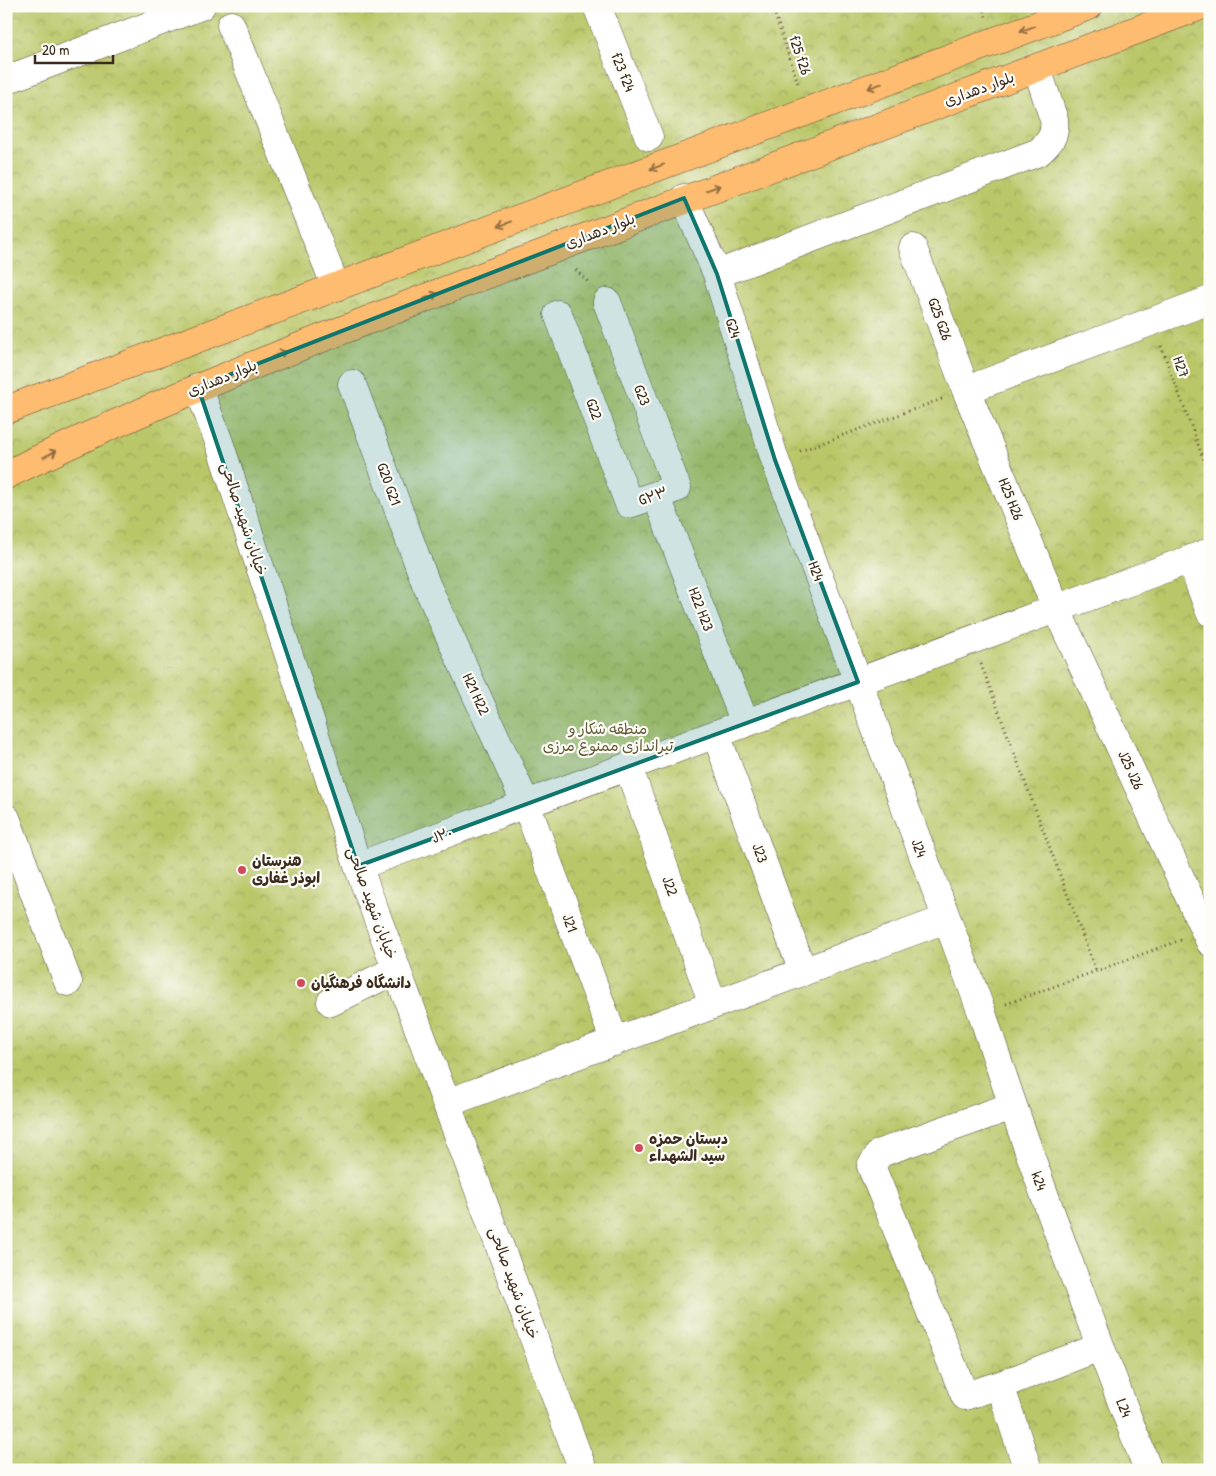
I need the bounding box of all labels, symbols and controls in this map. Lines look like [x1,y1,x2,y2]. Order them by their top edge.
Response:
one-way arrow [1020,25,1035,34]
scale bar [35,32,112,64]
street label: f25 f26 [784,32,817,77]
text: 20 m [42,39,69,60]
street label: f23 f24 [606,49,641,95]
street label: بلوار دهداری [941,66,1017,111]
one-way arrow [868,82,883,91]
one-way arrow [650,163,665,172]
one-way arrow [705,183,721,192]
street label: بلوار دهداری [562,208,638,254]
one-way arrow [498,220,513,229]
one-way arrow [423,290,438,300]
street label: G25 G26 [923,294,958,343]
street label: G24 [721,315,747,341]
one-way arrow [272,349,287,358]
street label: H27 [1168,353,1195,381]
street label: بلوار دهداری [184,354,260,401]
street label: G23 [629,381,656,409]
street label: G22 [581,395,608,422]
one-way arrow [42,448,57,458]
street label: خیابان شهید صالحی [216,460,273,578]
street label: G20 G21 [372,460,407,508]
street label: H25 H26 [994,475,1029,523]
street label: G۲۳ [635,481,670,510]
street label: H24 [803,558,830,584]
street label: H22 H23 [684,584,719,634]
street label: H21 H22 [458,669,495,718]
park label: منطقه شکار و تیراندازی ممنوع مرزی [543,718,674,756]
street label: J25 J26 [1113,747,1150,793]
street label: J۲۰ [429,821,455,848]
street label: J24 [906,836,933,860]
street label: J23 [747,840,774,866]
street label: خیابان شهید صالحی [342,844,402,962]
place label: هنرستان ابوذر غفاری [252,850,320,888]
marker: هنرستان ابوذر غفاری [236,864,248,876]
street label: J22 [657,873,684,899]
street label: J21 [558,911,583,935]
place label: دانشگاه فرهنگیان [311,972,411,993]
marker: دانشگاه فرهنگیان [295,977,307,989]
place label: دبستان حمزه سید الشهداء [649,1128,728,1166]
marker: دبستان حمزه سید الشهداء [633,1142,645,1154]
street label: k24 [1026,1168,1053,1194]
street label: خیابان شهید صالحی [484,1224,544,1342]
street label: L24 [1111,1396,1138,1420]

